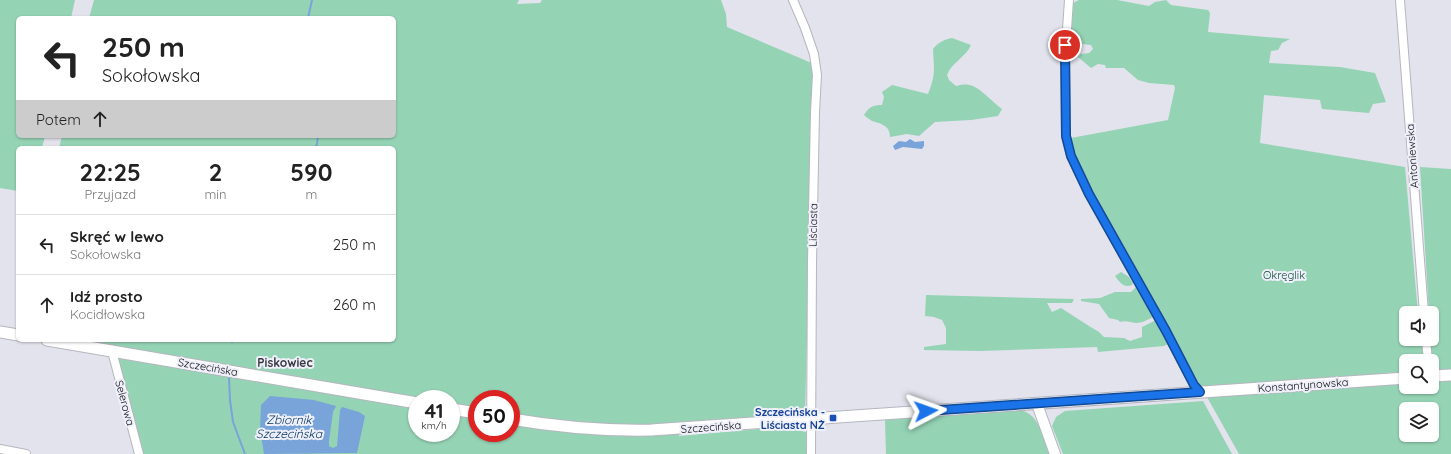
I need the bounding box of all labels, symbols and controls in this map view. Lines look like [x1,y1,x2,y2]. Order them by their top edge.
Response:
pin [1048,28,1082,62]
text: 250 m [102,29,185,64]
icon: left [36,32,88,84]
icon: arrive [1054,34,1076,56]
text: Sokołowska [102,64,200,87]
icon: ahead [89,108,111,130]
text: Potem [36,110,81,129]
street label: Antoniewska [1403,123,1421,189]
text: 22:25 [80,157,141,187]
text: 2 [209,157,222,187]
text: 590 [290,157,332,187]
text: Przyjazd [84,186,136,202]
text: min [204,186,227,202]
text: m [305,186,317,202]
street label: Liściasta [806,203,820,247]
text: Skręć w lewo [70,227,164,246]
icon: left [36,234,58,256]
text: 250 m [333,235,376,254]
text: Sokołowska [70,246,141,262]
park label: Okręglik [1263,268,1305,282]
text: Idź prosto [70,287,143,306]
icon: ahead [36,294,58,316]
text: 260 m [333,295,376,314]
text: Kocidłowska [70,306,145,322]
map controls [1399,306,1439,442]
button: sound [1399,306,1439,346]
button: search [1399,354,1439,394]
street label: Szczecińska [177,355,239,379]
district label: Piskowiec [257,355,313,370]
street label: Konstantynowska [1257,375,1349,395]
street label: Selerowa [112,379,138,427]
speed limit sign: 50 [468,390,520,442]
position arrow [905,390,947,432]
text: 41 [425,398,443,423]
button: layers [1399,402,1439,442]
place label: Szczecińska - Liściasta NŻ [755,405,825,432]
water label: Zbiornik Szczecińska [256,412,323,441]
marker: Szczecińska - Liściasta NŻ [828,413,838,423]
street label: Szczecińska [680,418,742,436]
text: km/h [421,419,447,432]

